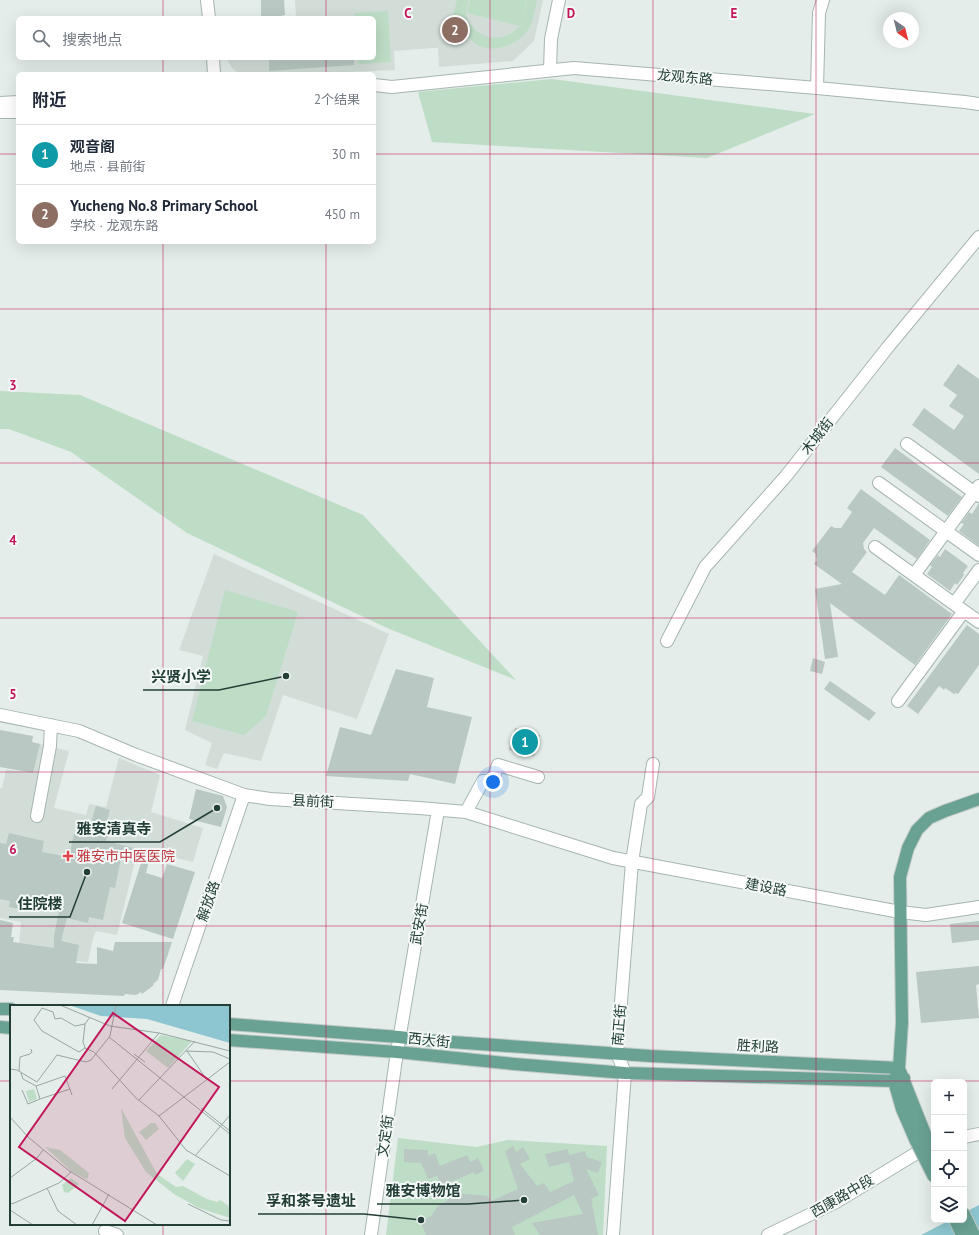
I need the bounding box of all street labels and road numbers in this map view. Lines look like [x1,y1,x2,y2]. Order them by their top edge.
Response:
street label: 龙观东路 [656,66,714,88]
street label: 木城街 [797,414,837,458]
street label: 县前街 [292,791,334,811]
street label: 建设路 [744,874,788,900]
street label: 解放路 [193,878,223,924]
street label: 武安街 [406,902,432,946]
street label: 南正街 [608,1003,630,1047]
street label: 西大街 [407,1029,451,1051]
street label: 胜利路 [737,1036,779,1056]
street label: 文定街 [373,1114,397,1158]
street label: 西康路中段 [807,1171,877,1221]

